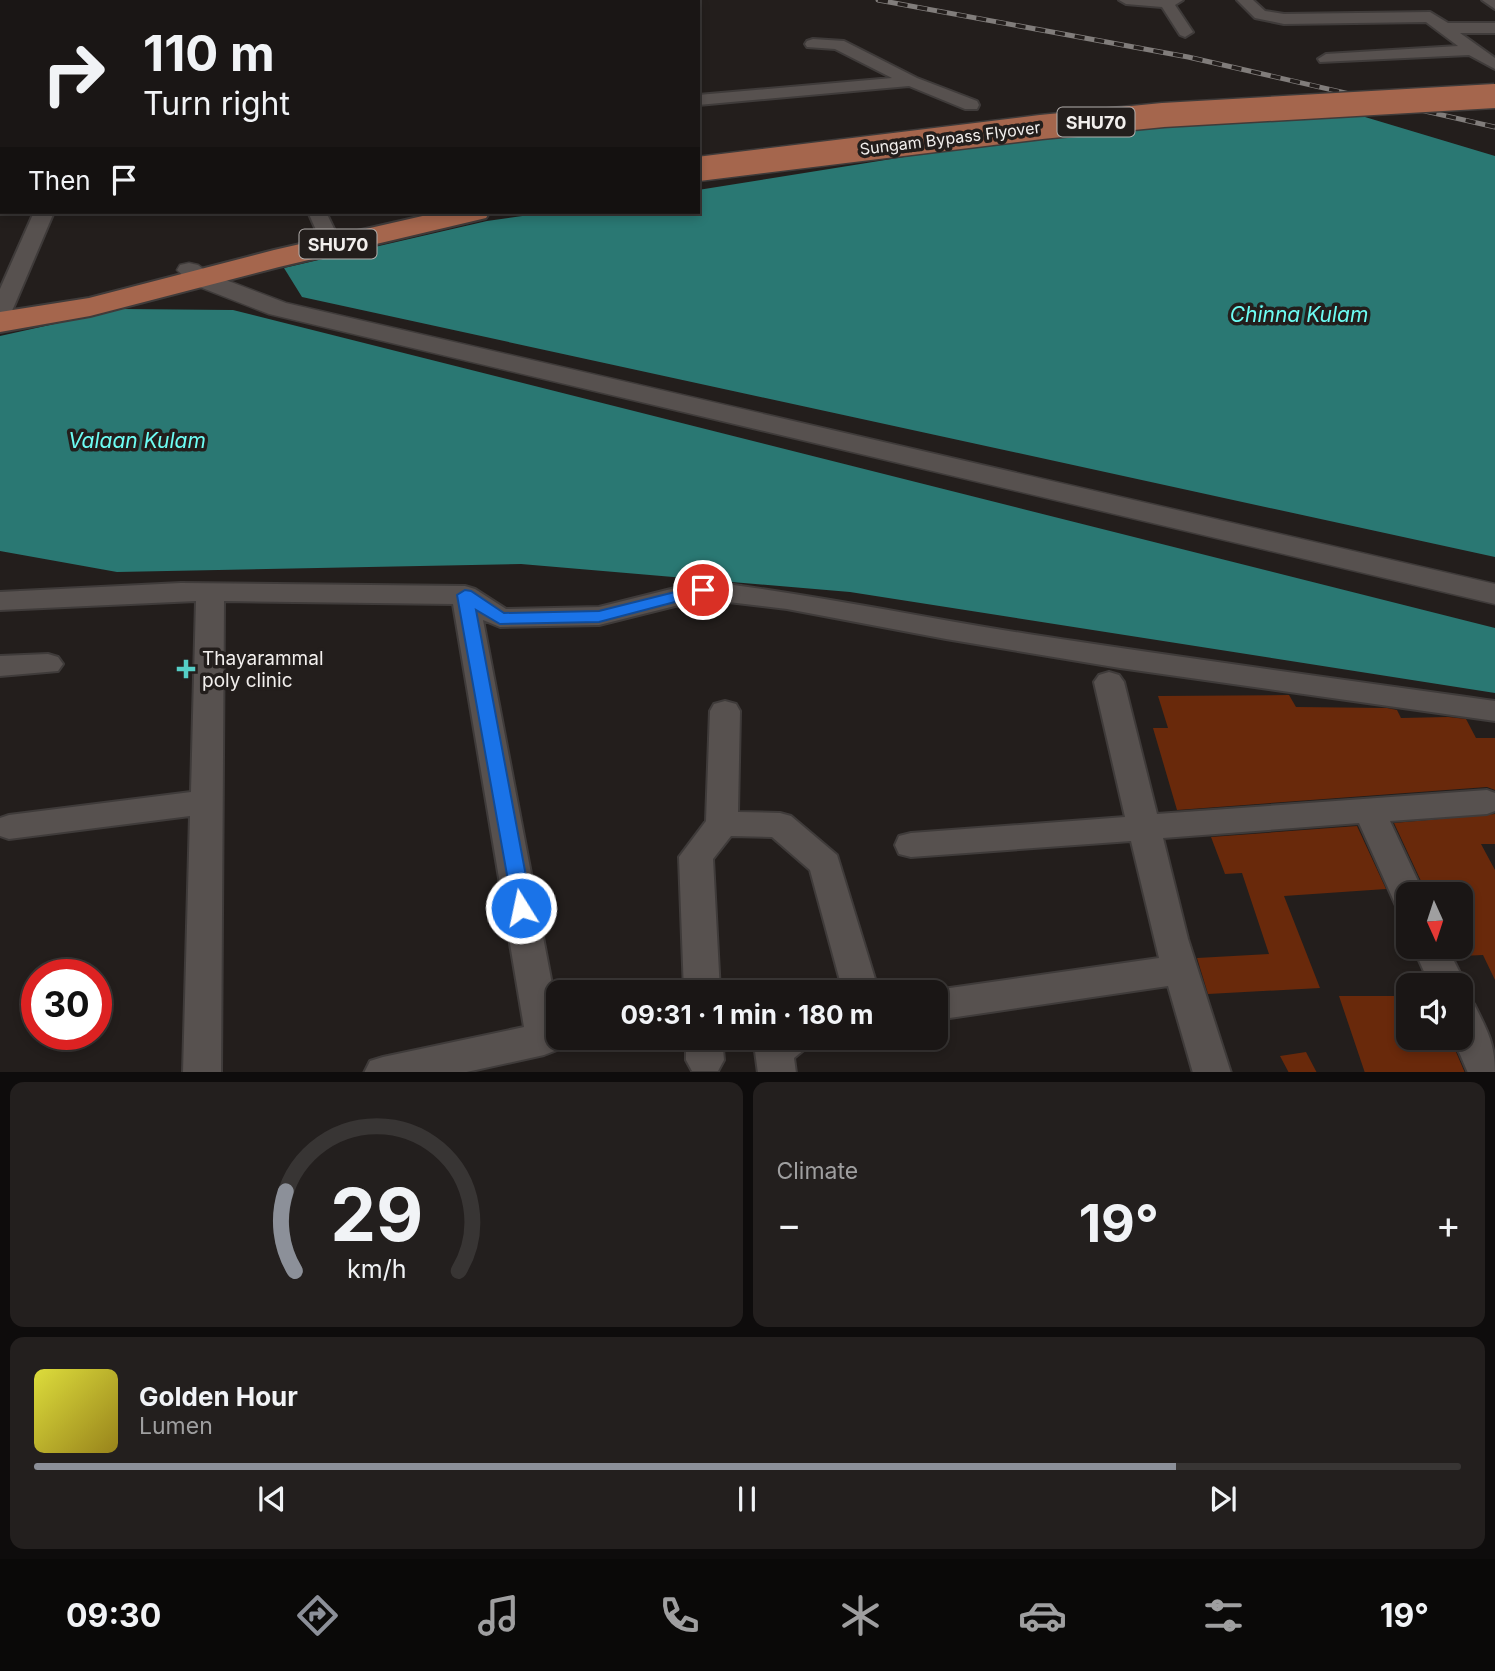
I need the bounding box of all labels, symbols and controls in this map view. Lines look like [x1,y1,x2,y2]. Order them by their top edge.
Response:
text: 110 m [143,24,275,83]
icon: right [28,28,119,119]
text: Turn right [143,84,290,123]
road number: SHU70 [1058,107,1134,136]
street label: Sungam Bypass Flyover [859,117,1041,159]
icon: arrive [105,161,143,199]
text: Then [28,165,91,196]
road number: SHU70 [300,230,376,258]
water label: Chinna Kulam [1230,302,1368,327]
water label: Valaan Kulam [68,428,206,453]
pin [673,560,733,620]
icon: arrive [684,571,722,609]
place label: Thayarammal poly clinic [202,647,324,692]
marker: Thayarammal poly clinic [176,659,196,679]
position arrow [484,871,558,945]
north arrow [1396,882,1474,959]
map controls [1396,882,1473,1050]
speed limit sign: 30 [21,959,112,1050]
button: sound [1396,973,1473,1050]
text: 09:31 · 1 min · 180 m [621,999,873,1030]
text: Climate [777,1157,858,1185]
text: 29 [330,1170,423,1259]
text: 19° [1079,1192,1159,1255]
text: − [777,1201,802,1247]
text: + [1436,1201,1461,1247]
text: km/h [347,1253,406,1283]
text: Golden Hour [139,1381,298,1412]
text: Lumen [139,1412,213,1440]
icon: previous [253,1480,291,1518]
icon: pause [728,1480,766,1518]
icon: next [1204,1480,1242,1518]
icon: directions [293,1591,342,1640]
icon: music [474,1591,523,1640]
icon: phone [655,1591,704,1640]
icon: climate [836,1591,885,1640]
icon: car [1018,1591,1067,1640]
icon: filters [1199,1591,1248,1640]
text: 09:30 [66,1596,161,1635]
text: 19° [1380,1596,1429,1635]

